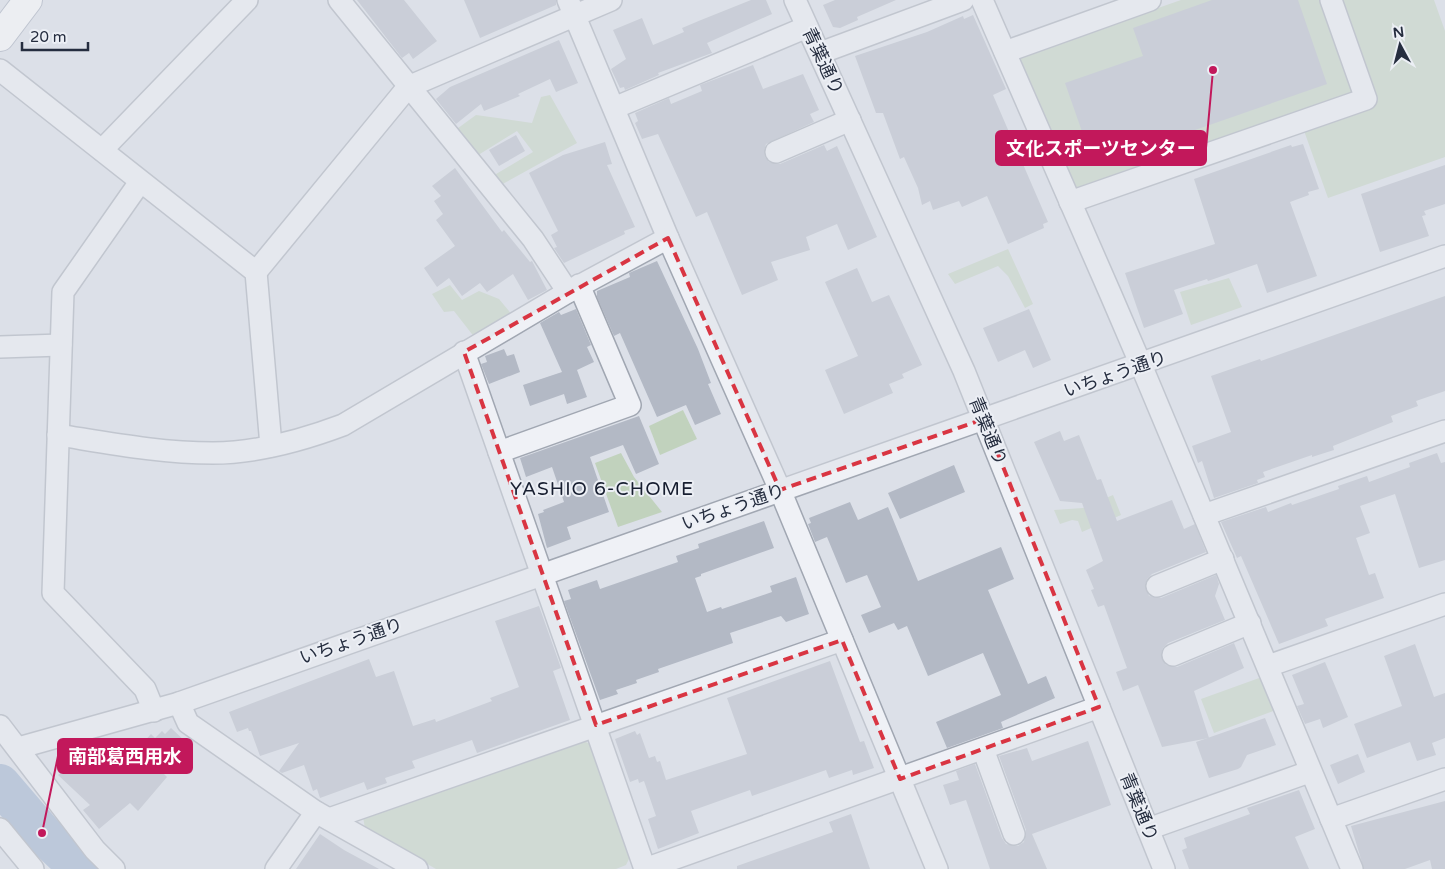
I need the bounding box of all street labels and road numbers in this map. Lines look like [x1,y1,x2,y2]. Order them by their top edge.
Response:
street label: 青葉通り [798,24,848,98]
street label: いちょう通り [1060,346,1170,402]
street label: 青葉通り [964,394,1012,468]
street label: いちょう通り [678,479,788,535]
street label: いちょう通り [296,613,406,669]
street label: 青葉通り [1115,770,1163,844]

